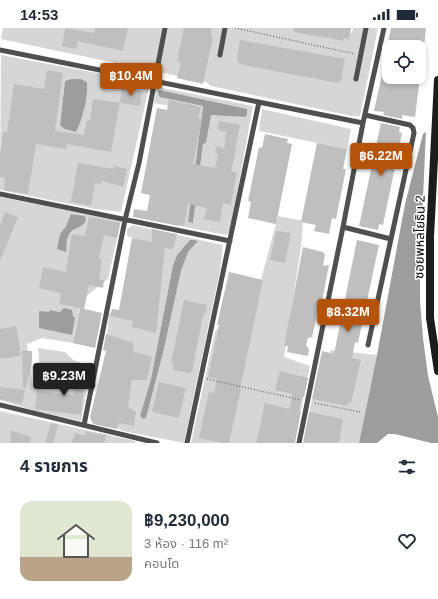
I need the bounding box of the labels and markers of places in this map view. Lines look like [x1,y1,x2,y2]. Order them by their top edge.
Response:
pin: ฿10.4M [98,63,164,97]
pin: ฿6.22M [348,143,414,177]
pin: ฿8.32M [315,299,381,333]
pin: ฿9.23M [31,363,97,397]

